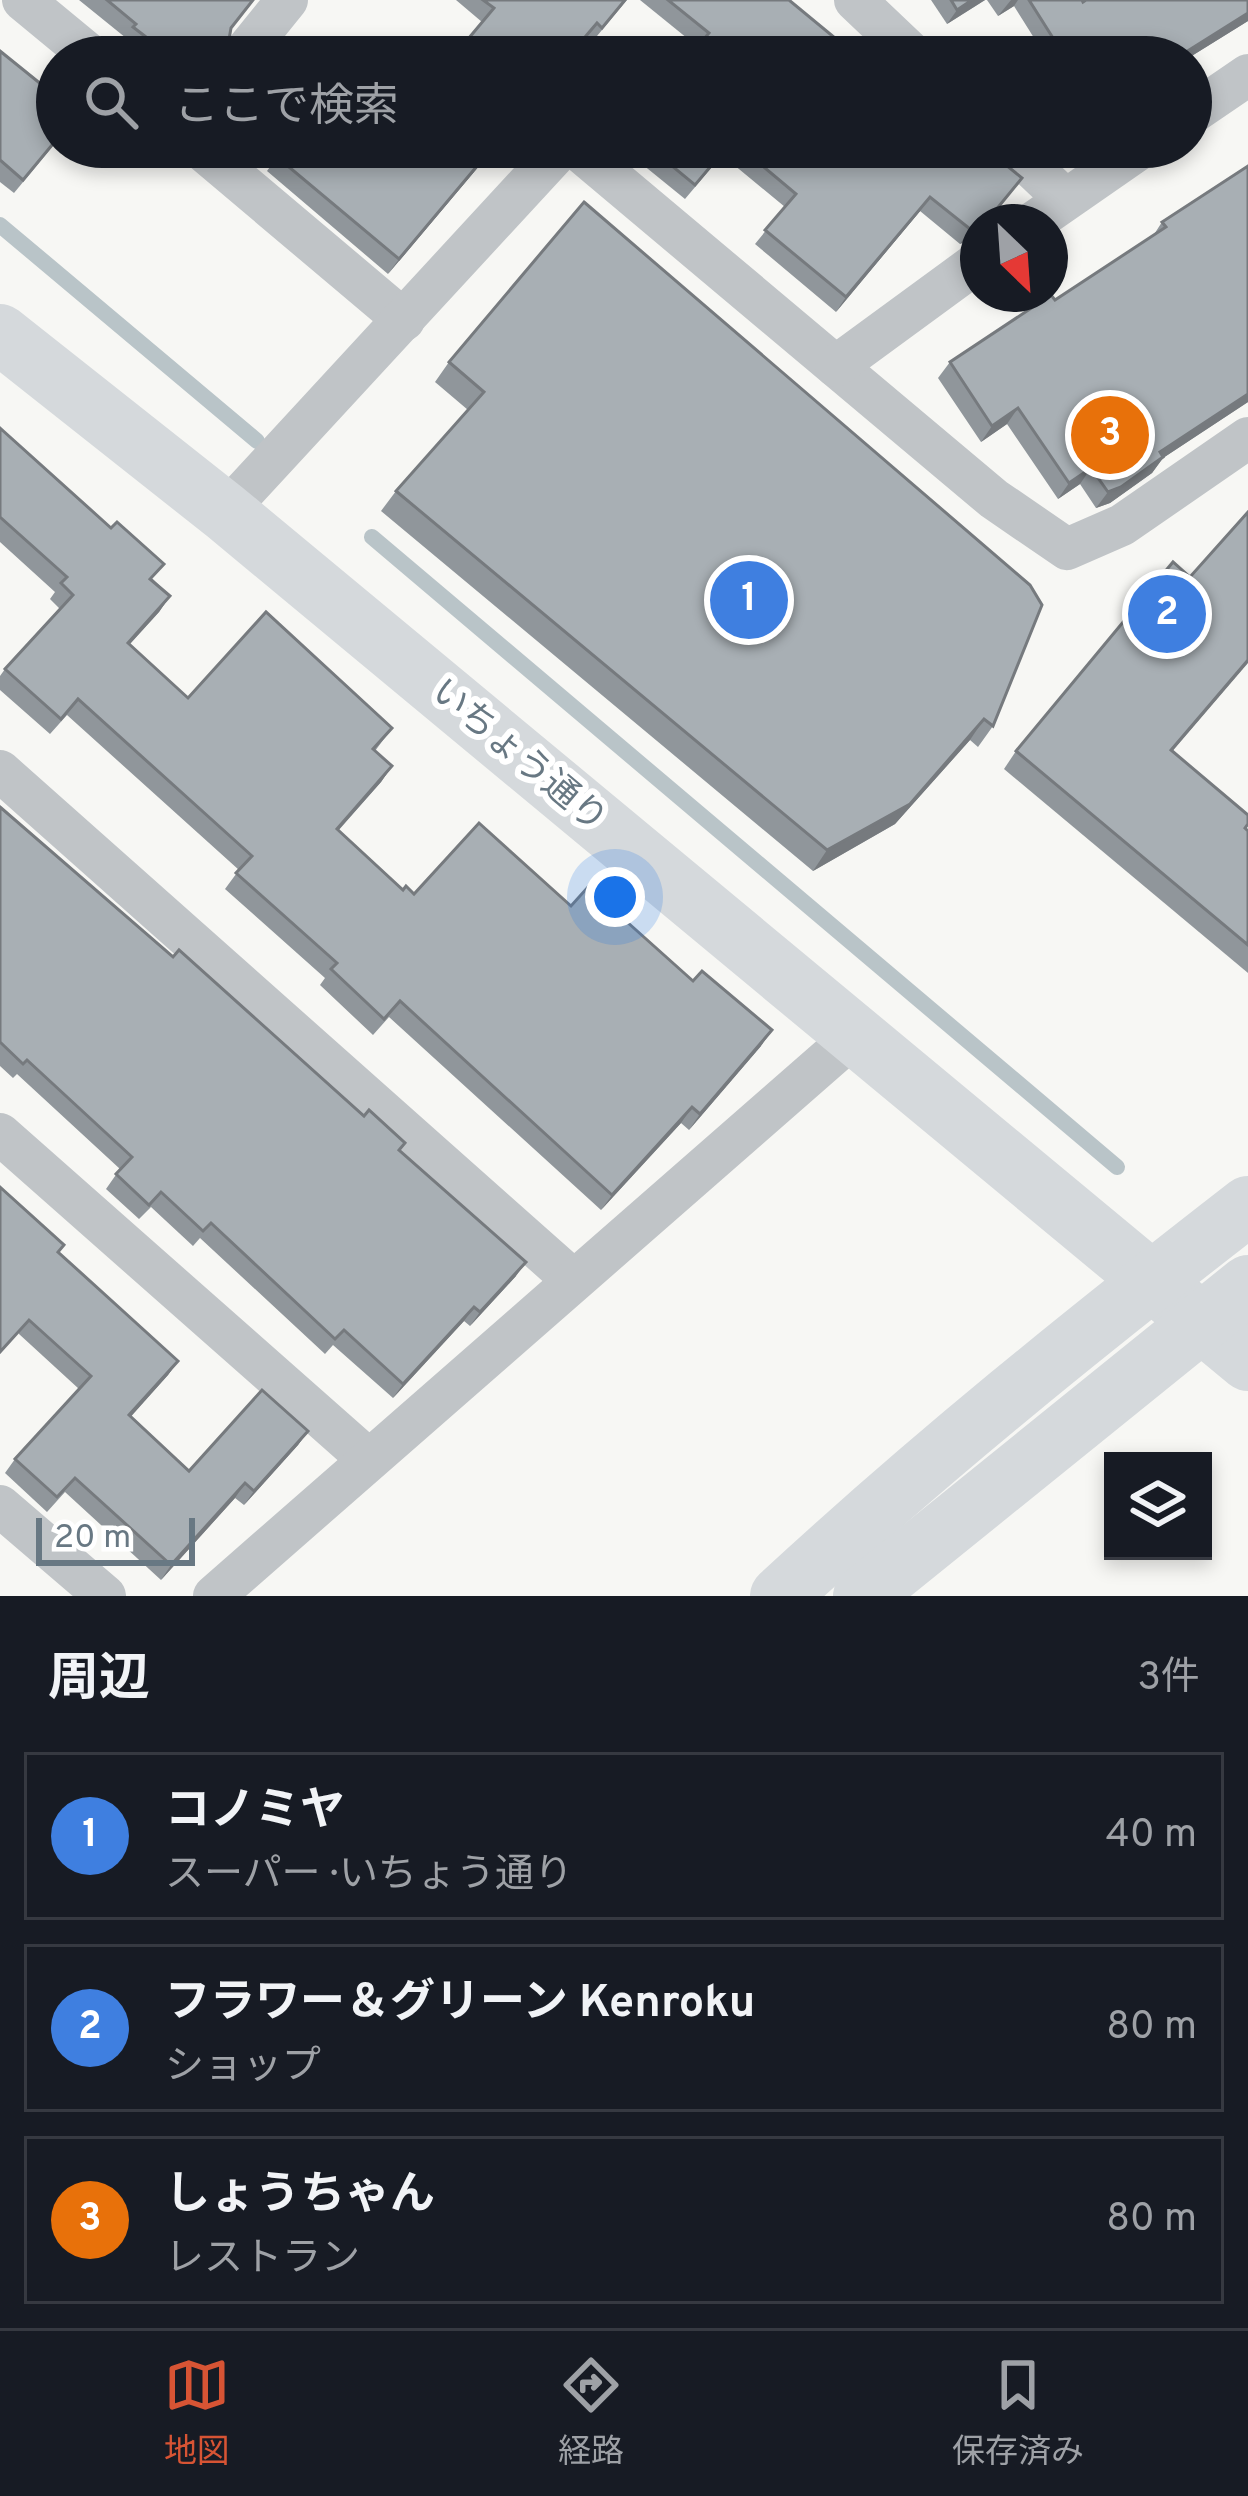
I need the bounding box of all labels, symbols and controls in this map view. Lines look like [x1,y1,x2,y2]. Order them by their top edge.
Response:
search box [36,36,1212,168]
icon: search [78,69,144,135]
text: ここで検索 [174,80,399,137]
north arrow [960,204,1068,312]
pin: 3 [1071,390,1149,480]
pin: 1 [710,555,788,645]
pin: 2 [1128,569,1206,659]
street label: いちょう通り [420,670,616,844]
your location [585,867,645,927]
map controls [1104,1452,1212,1560]
button: layers [1104,1452,1212,1560]
scale bar [36,1512,195,1565]
text: 20 m [54,1518,131,1560]
text: 周辺 [48,1649,150,1714]
text: 3件 [1138,1655,1200,1704]
text: コノミヤ [165,1784,345,1841]
text: 1 [82,1812,98,1861]
text: 40 m [1106,1812,1197,1861]
text: スーパー · いちょう通り [165,1852,573,1901]
text: フラワー＆グリーン Kenroku [165,1976,755,2033]
text: 2 [78,2004,102,2053]
text: 80 m [1106,2004,1197,2053]
text: ショップ [165,2044,321,2093]
text: しょうちゃん [165,2168,435,2225]
text: 3 [78,2196,102,2245]
text: 80 m [1106,2196,1197,2245]
text: レストラン [165,2236,360,2285]
tab: 地図 [164,2352,230,2475]
tab: 経路 [558,2352,624,2475]
tab: 保存済み [952,2352,1084,2475]

